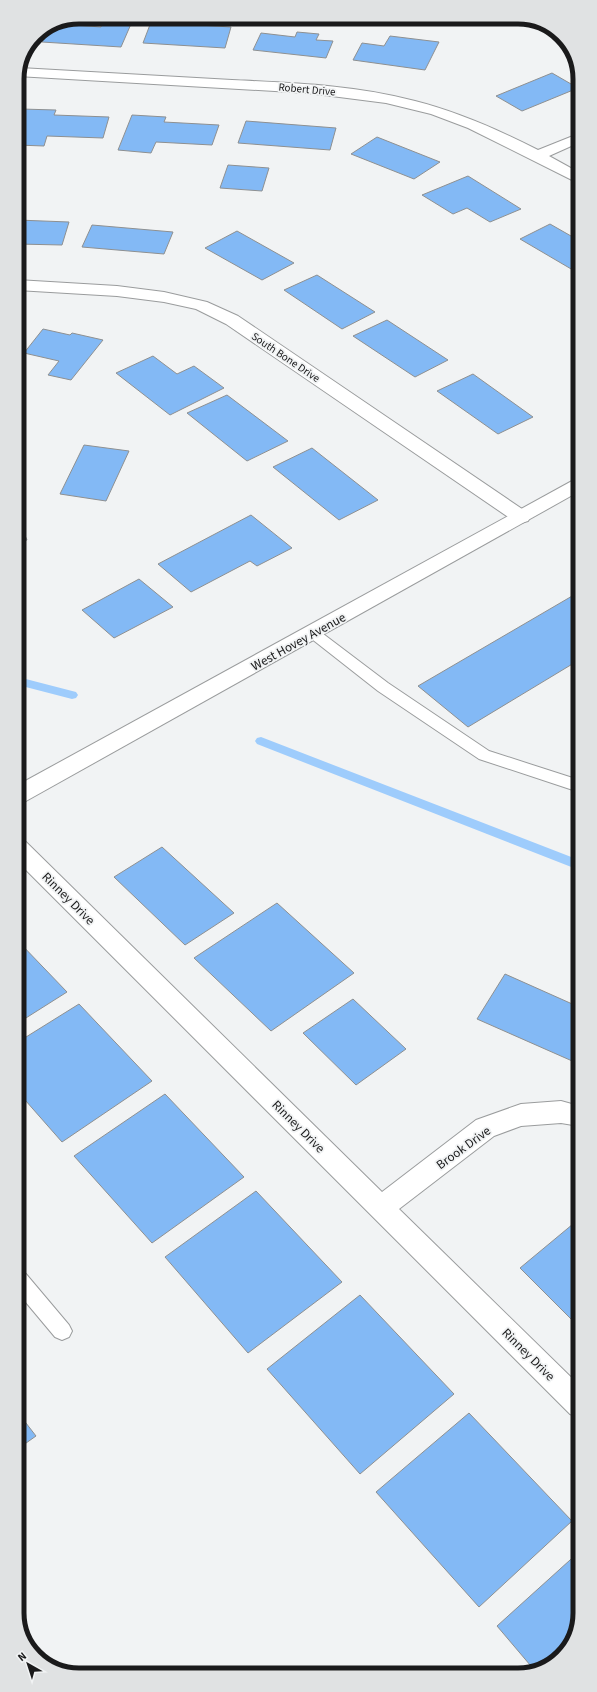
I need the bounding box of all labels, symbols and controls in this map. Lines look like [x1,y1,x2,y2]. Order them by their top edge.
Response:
street label: Robert Drive [278,80,337,100]
street label: South Bone Drive [249,329,323,386]
street label: West Hovey Avenue [248,608,349,675]
street label: Rinney Drive [38,868,99,929]
street label: Rinney Drive [268,1096,329,1157]
street label: Brook Drive [433,1122,494,1174]
street label: Rinney Drive [498,1324,559,1385]
north arrow [8,1644,48,1684]
text: N [14,1648,30,1665]

